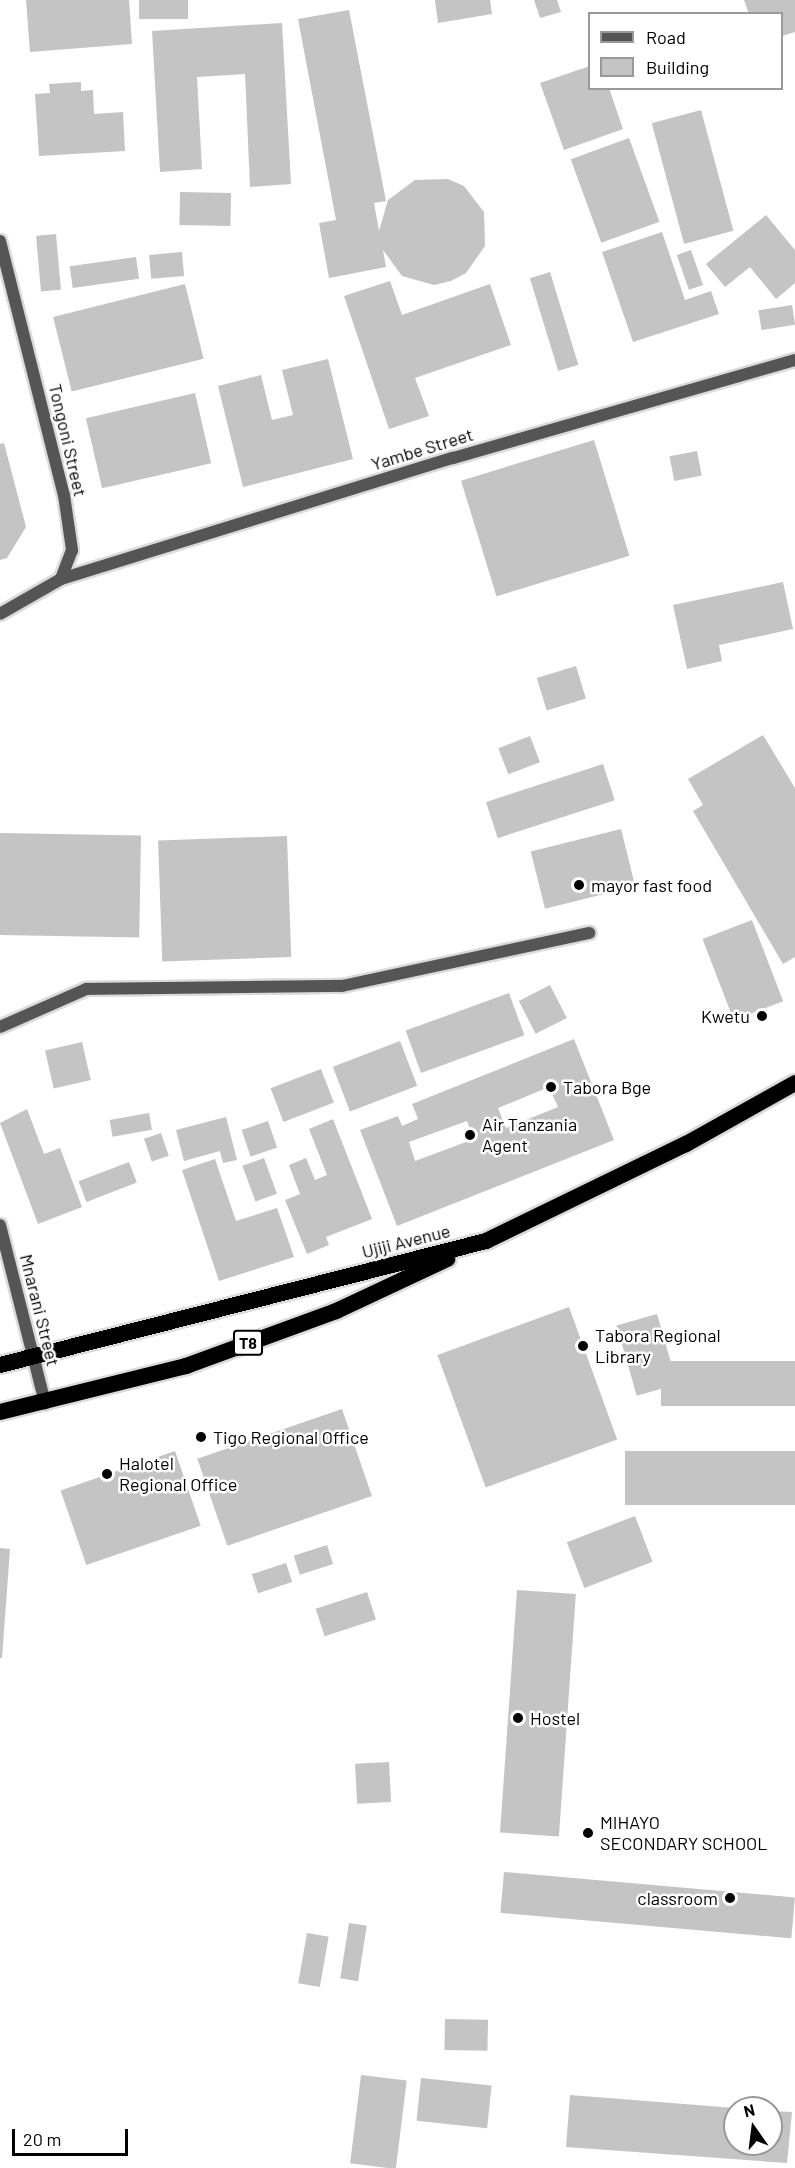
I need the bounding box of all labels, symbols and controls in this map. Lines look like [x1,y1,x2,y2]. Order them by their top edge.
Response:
legend [588,12,783,90]
text: Road [646,26,686,48]
text: Building [646,56,709,78]
street label: Tongoni Street [45,382,91,498]
street label: Yambe Street [368,423,476,475]
place label: mayor fast food [591,874,712,896]
marker: mayor fast food [572,878,586,892]
place label: Kwetu [701,1005,750,1027]
marker: Kwetu [755,1009,769,1023]
place label: Tabora Bge [563,1076,651,1098]
marker: Tabora Bge [544,1080,558,1094]
place label: Air Tanzania Agent [482,1114,577,1156]
marker: Air Tanzania Agent [463,1128,477,1142]
street label: Ujiji Avenue [359,1220,453,1262]
street label: Mnarani Street [16,1252,64,1368]
place label: Tabora Regional Library [595,1325,721,1368]
road number: T8 [232,1330,264,1356]
marker: Tabora Regional Library [576,1339,590,1353]
place label: Tigo Regional Office [213,1426,369,1448]
marker: Tigo Regional Office [194,1430,208,1444]
place label: Halotel Regional Office [119,1453,237,1496]
marker: Halotel Regional Office [100,1467,114,1481]
place label: Hostel [530,1707,580,1729]
marker: Hostel [511,1711,525,1725]
place label: MIHAYO SECONDARY SCHOOL [600,1812,768,1854]
marker: MIHAYO SECONDARY SCHOOL [581,1826,595,1840]
place label: classroom [637,1887,718,1909]
marker: classroom [723,1891,737,1905]
north arrow [723,2096,783,2156]
text: N [742,2099,756,2120]
scale bar [15,2117,130,2155]
text: 20 m [23,2128,61,2150]

